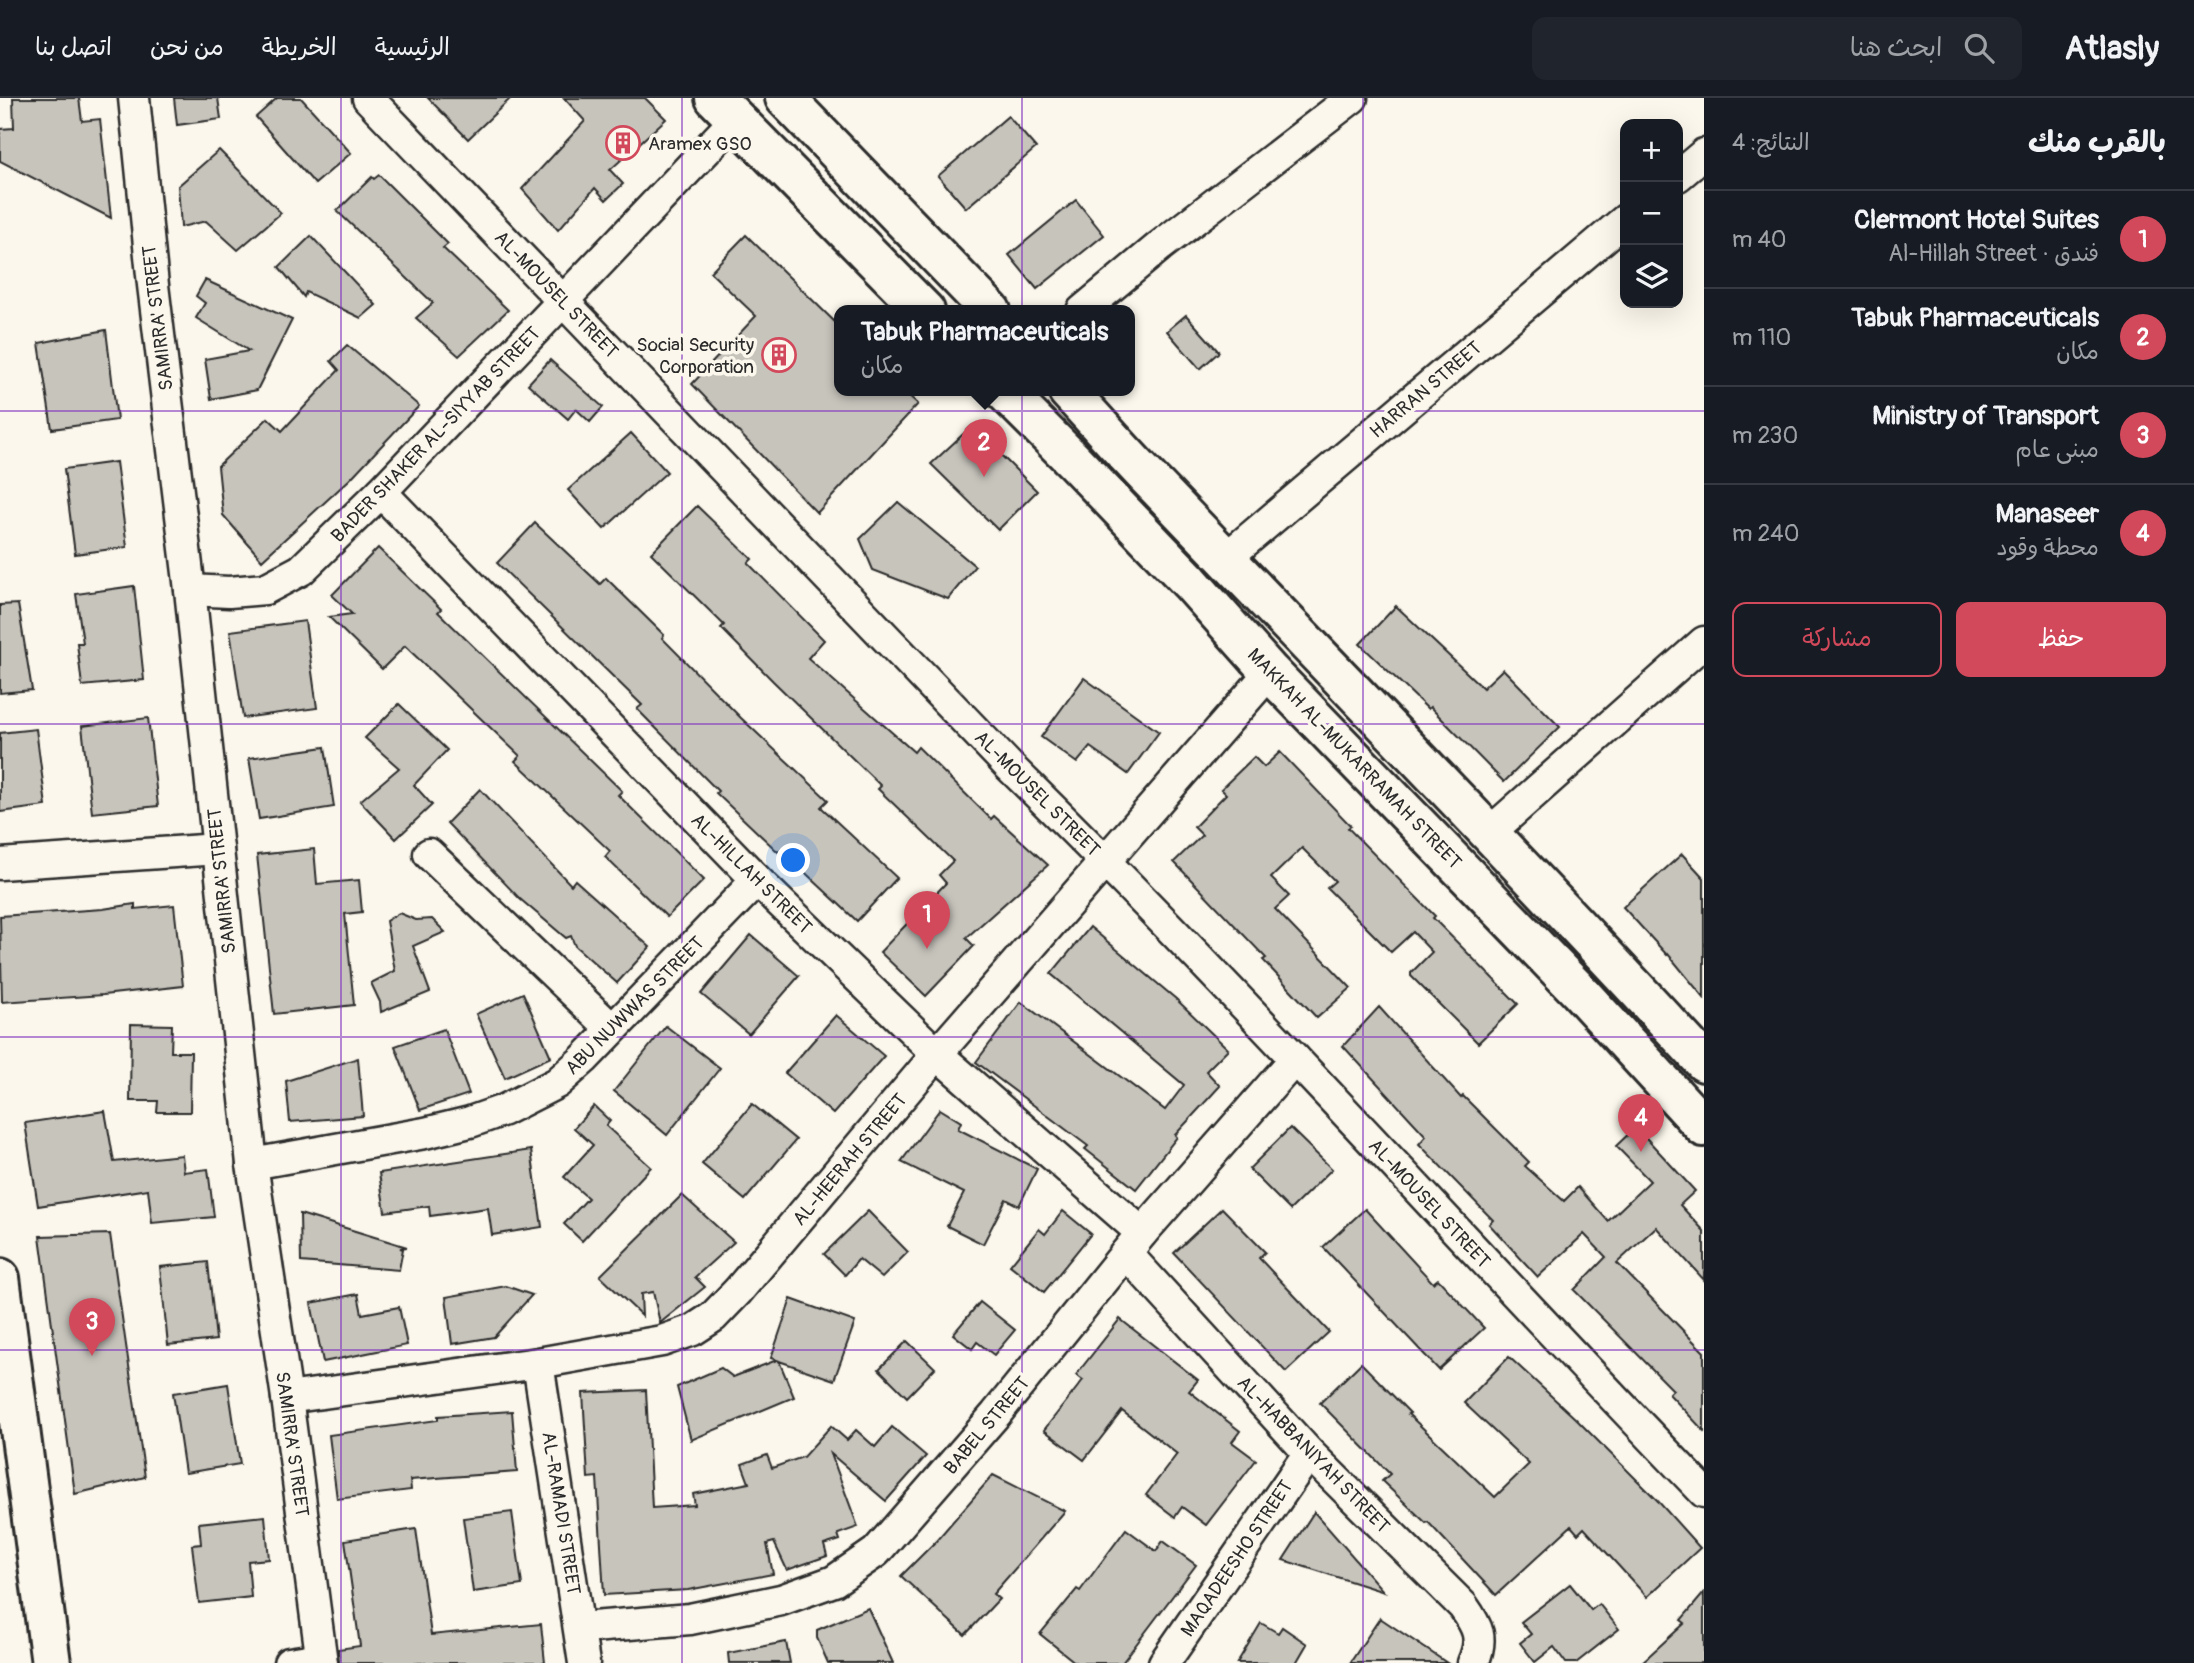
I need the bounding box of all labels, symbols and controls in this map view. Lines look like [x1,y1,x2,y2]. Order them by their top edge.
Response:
search box [1532,17,2022,80]
text: Atlasly [2064,28,2159,69]
icon: search [1960,29,1998,67]
text: ابحث هنا [1850,32,1942,64]
text: اتصل بنا [35,33,112,62]
text: من نحن [150,33,224,62]
text: الخريطة [262,33,337,62]
text: الرئيسية [375,33,450,62]
map controls [1620,119,1683,308]
button: + [1620,119,1683,182]
building icon: Aramex GSO [604,124,642,162]
text: بالقرب منك [2028,124,2166,161]
text: النتائج: 4 [1732,128,1810,157]
place label: Aramex GSO [648,132,752,156]
button: − [1620,182,1683,245]
text: Clermont Hotel Suites [1854,204,2099,236]
text: 40 m [1732,225,1787,254]
text: 1 [2139,225,2148,254]
street label: AL-MOUSEL STREET [489,226,623,364]
text: فندق · Al-Hillah Street [1888,239,2099,268]
street label: SAMIRRA' STREET [137,244,179,392]
button: layers [1620,245,1683,308]
text: Tabuk Pharmaceuticals [1851,302,2099,334]
popup [834,305,1135,396]
text: Tabuk Pharmaceuticals [861,316,1108,348]
street label: BADER SHAKER AL-SIYYAB STREET [326,322,545,548]
text: 110 m [1732,323,1791,352]
text: 2 [2137,323,2149,352]
place label: Social Security Corporation [637,333,754,379]
building icon: Social Security Corporation [760,336,798,374]
street label: HARRAN STREET [1365,336,1486,444]
text: مكان [2056,337,2099,366]
text: مكان [861,351,903,380]
text: Ministry of Transport [1872,400,2099,432]
pin: 2 [961,419,1007,477]
text: 230 m [1732,421,1798,450]
text: 3 [2137,421,2149,450]
text: مبنى عام [2015,435,2099,464]
text: Manaseer [1996,498,2099,530]
text: 240 m [1732,519,1799,548]
text: 4 [2136,519,2150,548]
text: محطة وقود [1997,533,2099,562]
button: مشاركة [1732,602,1942,677]
button: حفظ [1956,602,2166,677]
street label: MAKKAH AL-MUKARRAMAH STREET [1242,643,1466,874]
street label: AL-MOUSEL STREET [969,726,1105,862]
street label: SAMIRRA' STREET [202,807,242,955]
street label: AL-HILLAH STREET [686,808,817,939]
your location [776,843,810,877]
pin: 1 [904,891,950,949]
street label: ABU NUWWAS STREET [560,931,709,1080]
street label: AL-HEERAH STREET [787,1089,912,1231]
pin: 4 [1618,1094,1664,1152]
street label: AL-MOUSEL STREET [1363,1134,1495,1273]
pin: 3 [69,1298,115,1356]
street label: SAMIRRA' STREET [270,1370,314,1518]
street label: AL-HABBANIYAH STREET [1232,1371,1395,1538]
street label: BABEL STREET [939,1372,1035,1480]
street label: AL-RAMADI STREET [536,1430,586,1596]
street label: MAQADEESHO STREET [1175,1476,1298,1641]

